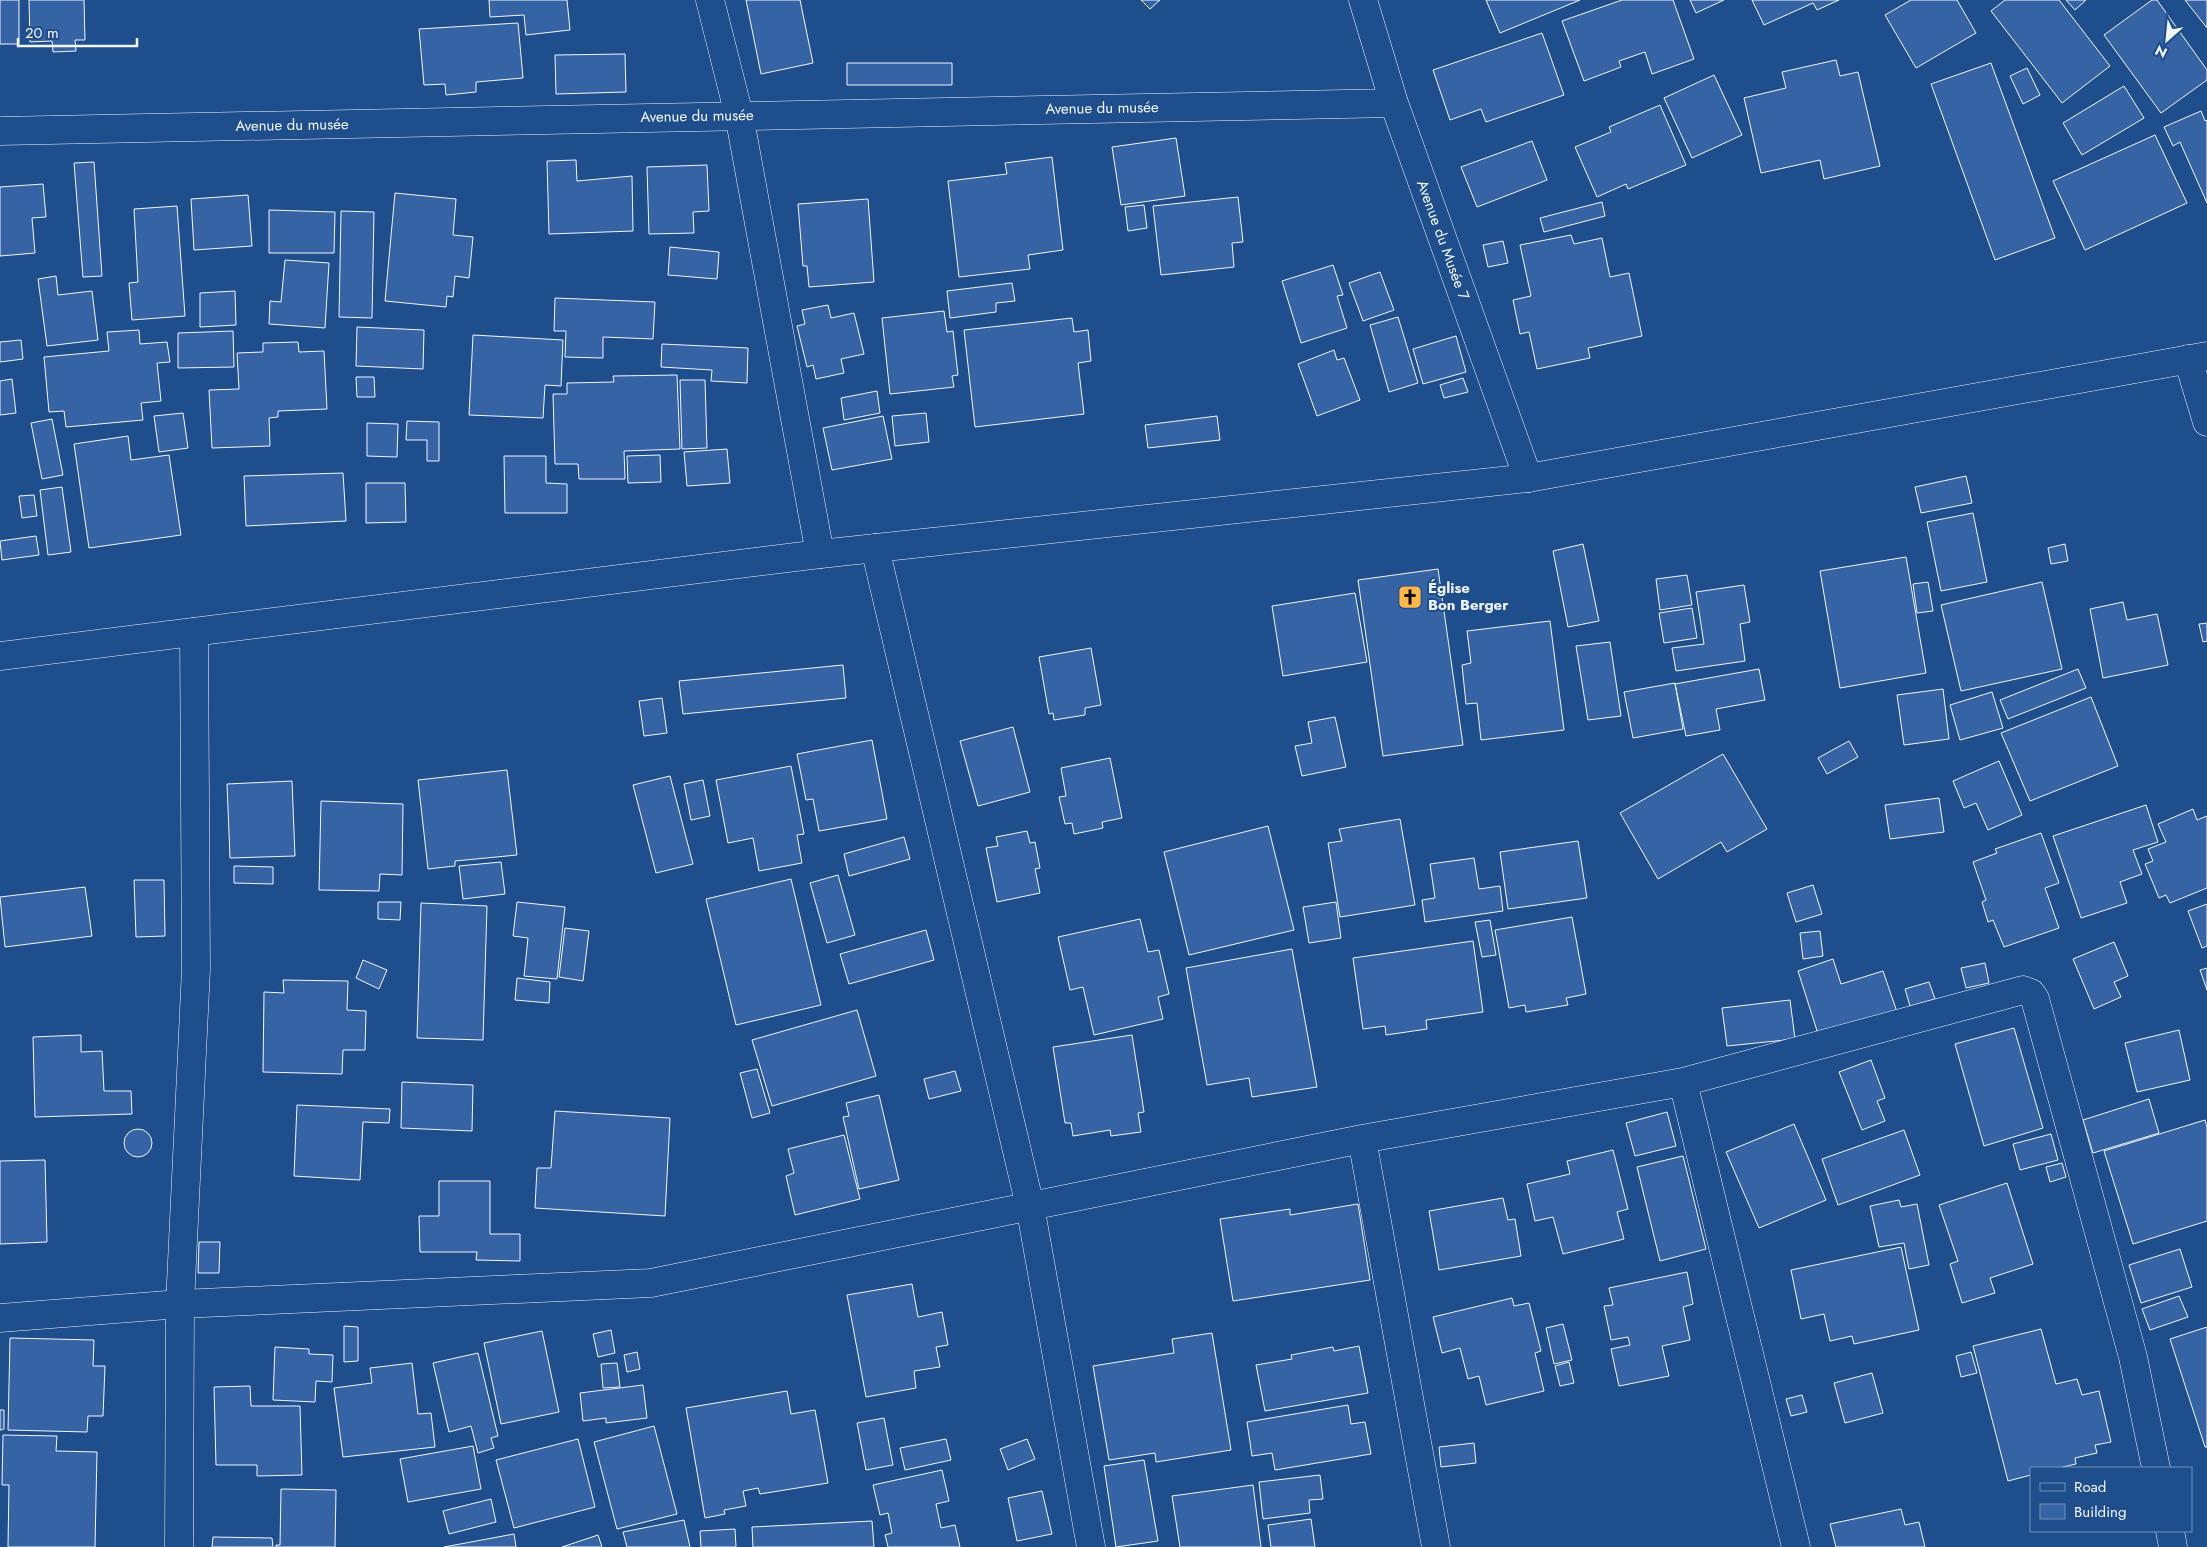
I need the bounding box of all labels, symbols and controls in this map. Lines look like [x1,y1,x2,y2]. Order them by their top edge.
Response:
scale bar [18,15,136,47]
north arrow [2142,15,2192,65]
text: 20 m [25,22,59,44]
text: N [2152,40,2171,63]
street label: Avenue du musée [1045,96,1159,120]
street label: Avenue du musée [640,104,754,128]
street label: Avenue du musée [235,113,349,137]
street label: Avenue du Musée 7 [1411,177,1475,303]
place label: Église Bon Berger [1428,577,1509,616]
church icon: Église Bon Berger [1397,584,1423,610]
legend [2030,1467,2192,1532]
text: Road [2074,1476,2106,1498]
text: Building [2074,1501,2126,1523]

